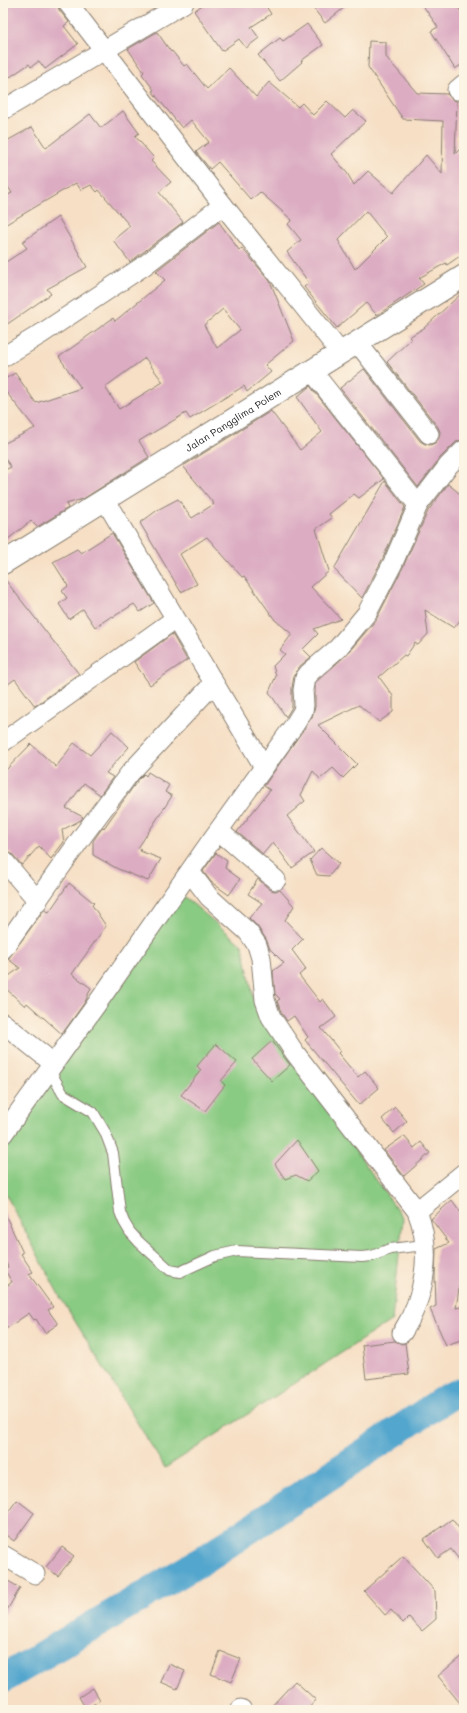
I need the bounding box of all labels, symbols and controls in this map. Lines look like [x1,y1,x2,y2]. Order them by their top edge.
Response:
street label: Jalan Pangglima Polem [182,385,284,455]

